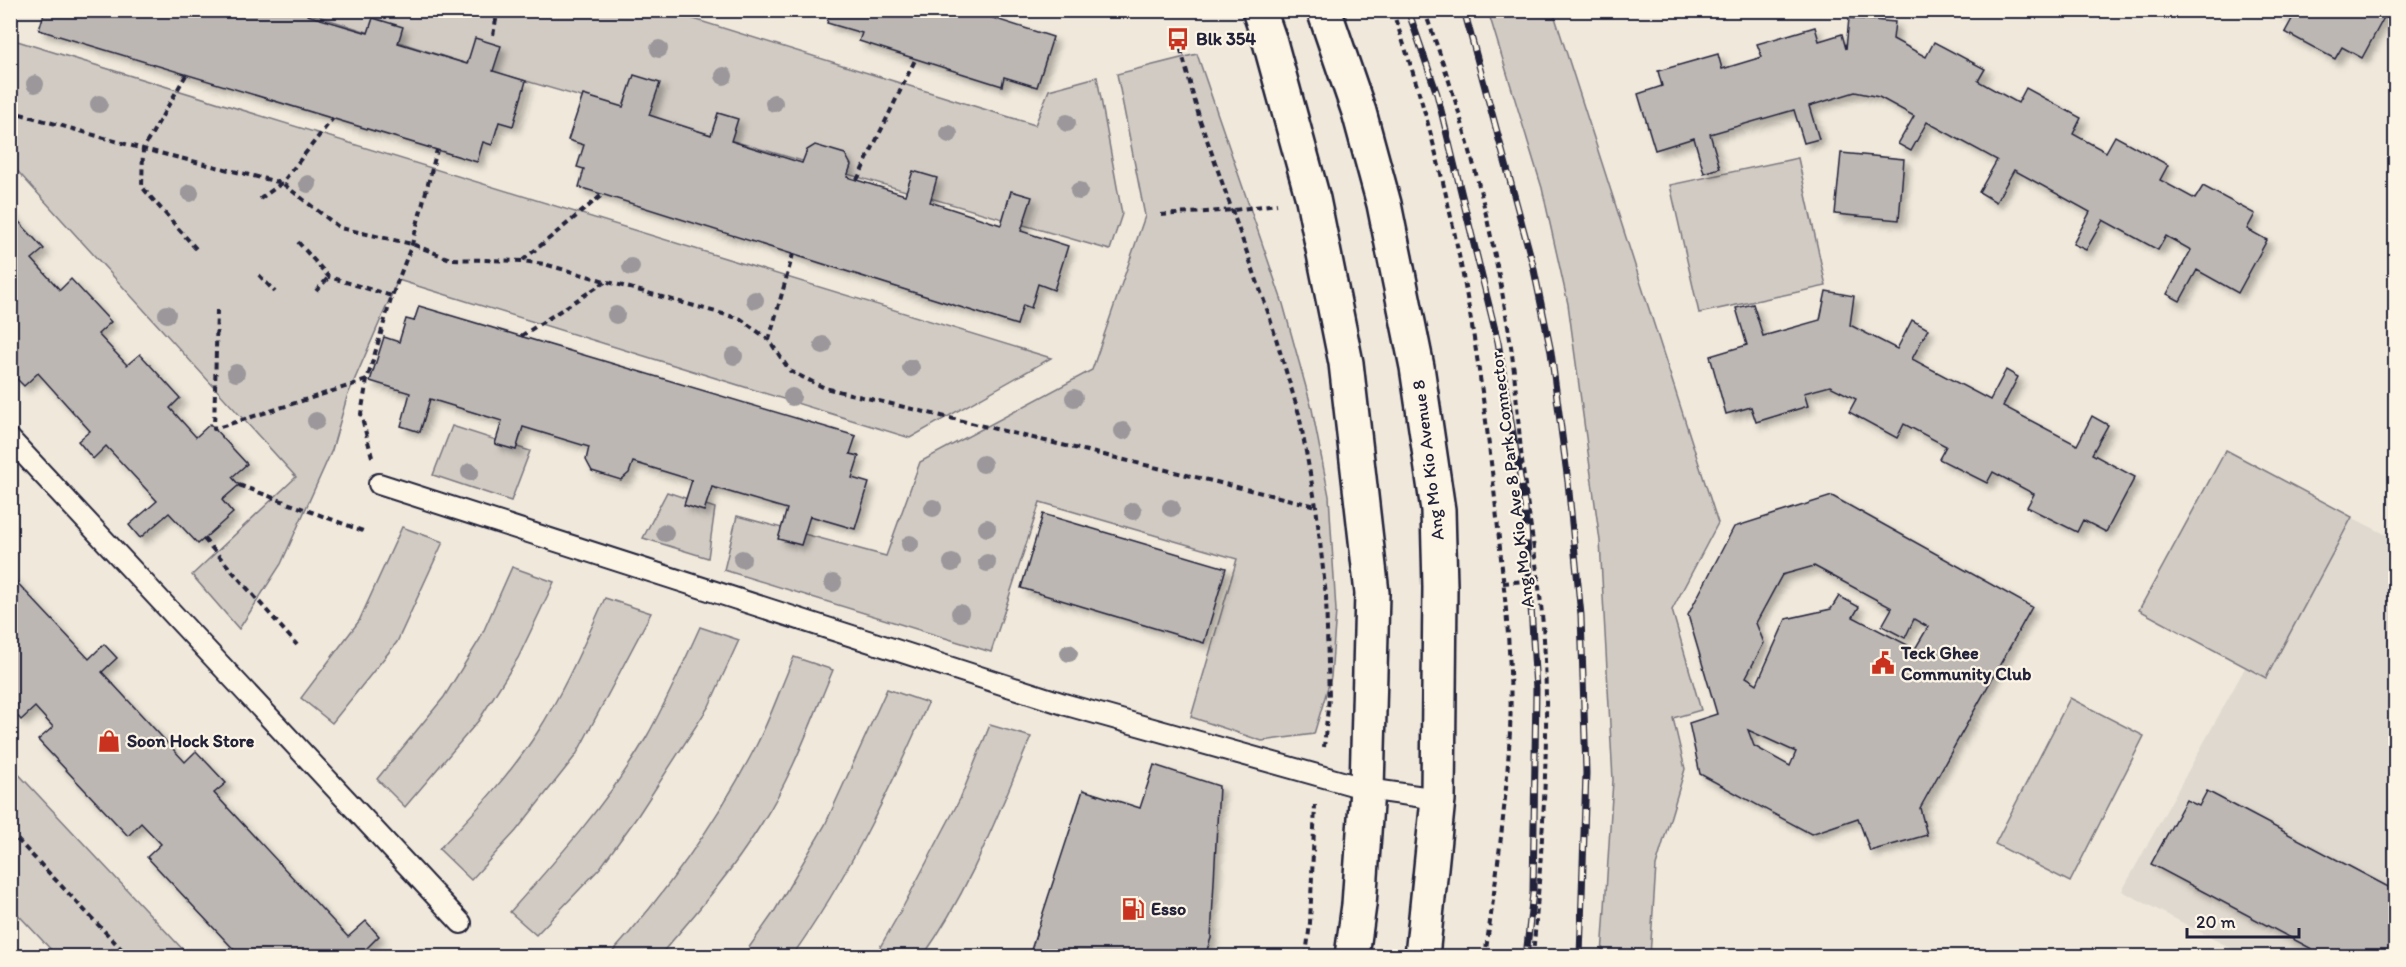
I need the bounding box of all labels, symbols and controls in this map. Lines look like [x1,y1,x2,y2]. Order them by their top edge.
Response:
bus stop icon: Blk 354 [1165,26,1191,52]
place label: Blk 354 [1196,28,1256,50]
street label: Ang Mo Kio Ave 8 Park Connector [1485,350,1539,609]
street label: Ang Mo Kio Avenue 8 [1407,378,1449,542]
place label: Teck Ghee Community Club [1900,642,2031,685]
public building icon: Teck Ghee Community Club [1870,650,1896,676]
shop icon: Soon Hock Store [96,728,122,754]
place label: Soon Hock Store [127,730,255,752]
fuel station icon: Esso [1120,896,1146,922]
place label: Esso [1151,898,1186,920]
scale bar [2187,901,2300,939]
text: 20 m [2196,911,2236,933]

